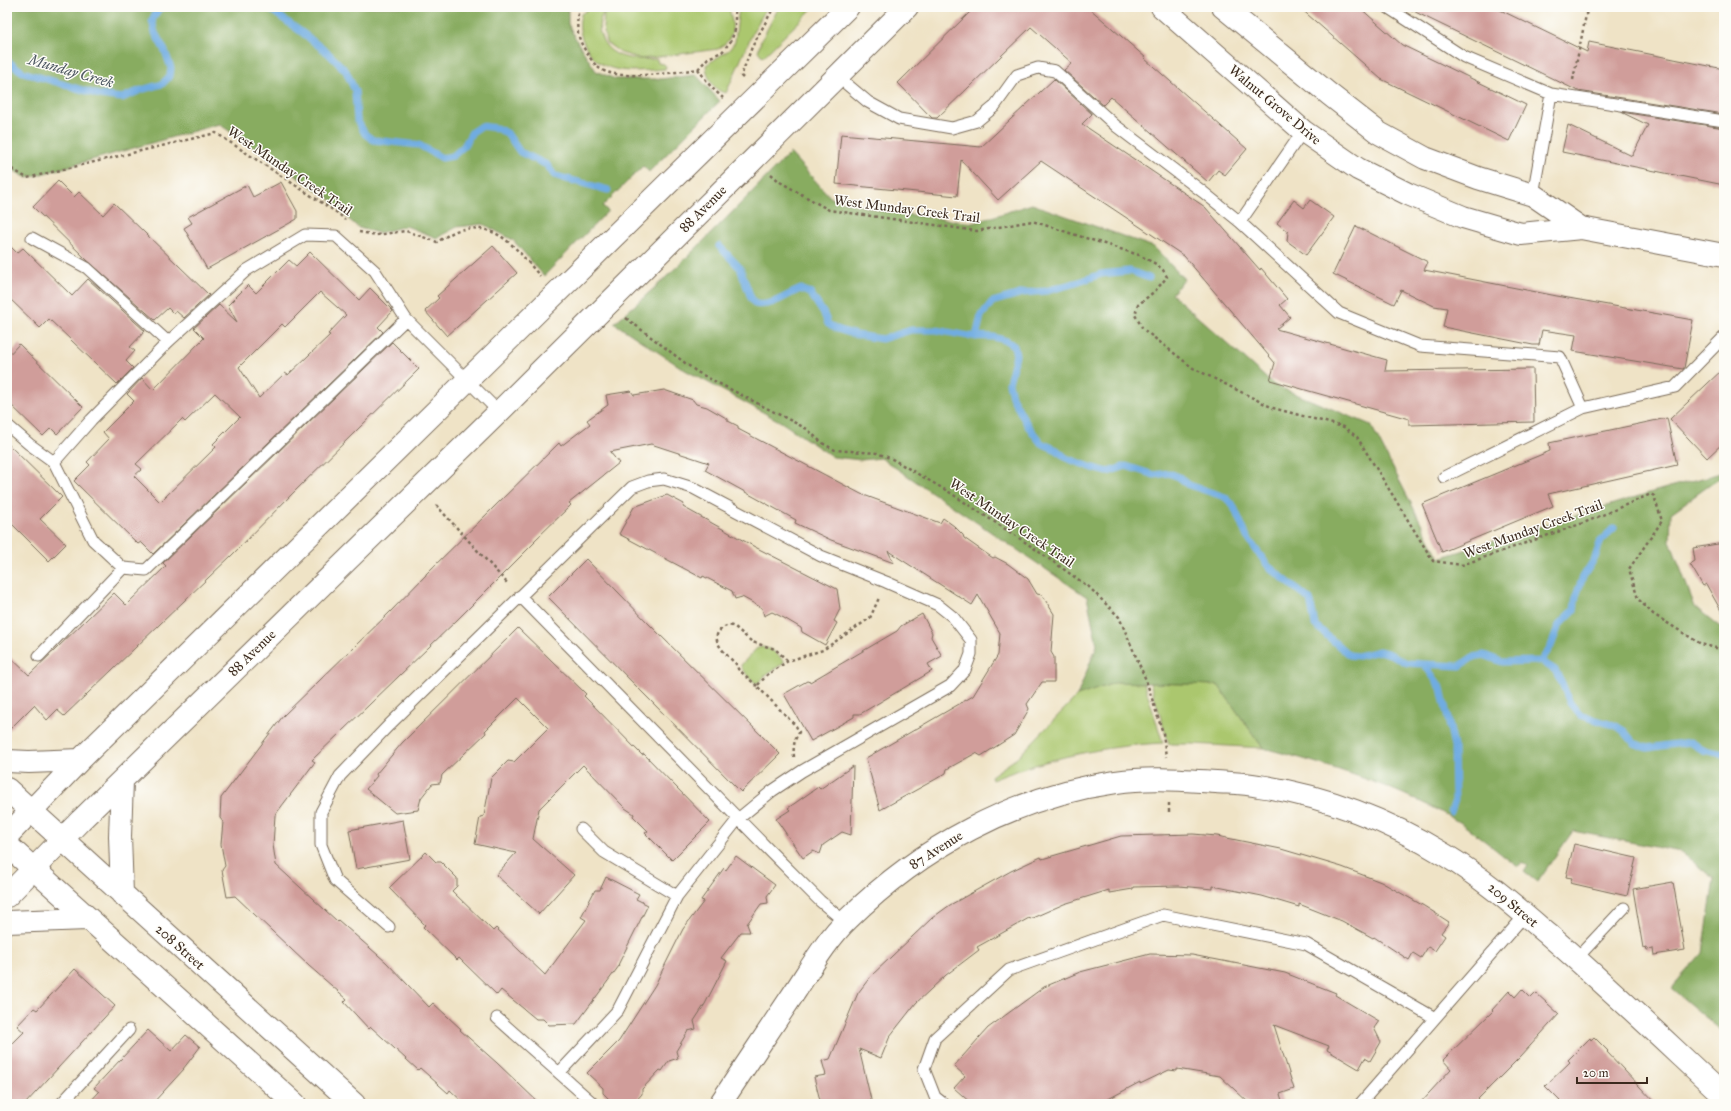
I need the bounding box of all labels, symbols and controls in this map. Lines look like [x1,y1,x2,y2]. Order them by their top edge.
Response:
water label: Munday Creek [24,50,116,92]
street label: Walnut Grove Drive [1225,61,1325,149]
street label: West Munday Creek Trail [224,123,356,219]
street label: 88 Avenue [676,182,730,236]
street label: West Munday Creek Trail [833,192,981,226]
street label: West Munday Creek Trail [946,475,1078,571]
street label: West Munday Creek Trail [1461,496,1605,562]
street label: 88 Avenue [225,626,280,680]
street label: 87 Avenue [906,827,966,873]
street label: 209 Street [1484,879,1542,931]
street label: 208 Street [152,921,208,974]
scale bar [1577,1059,1647,1085]
text: 20 m [1583,1066,1609,1080]

